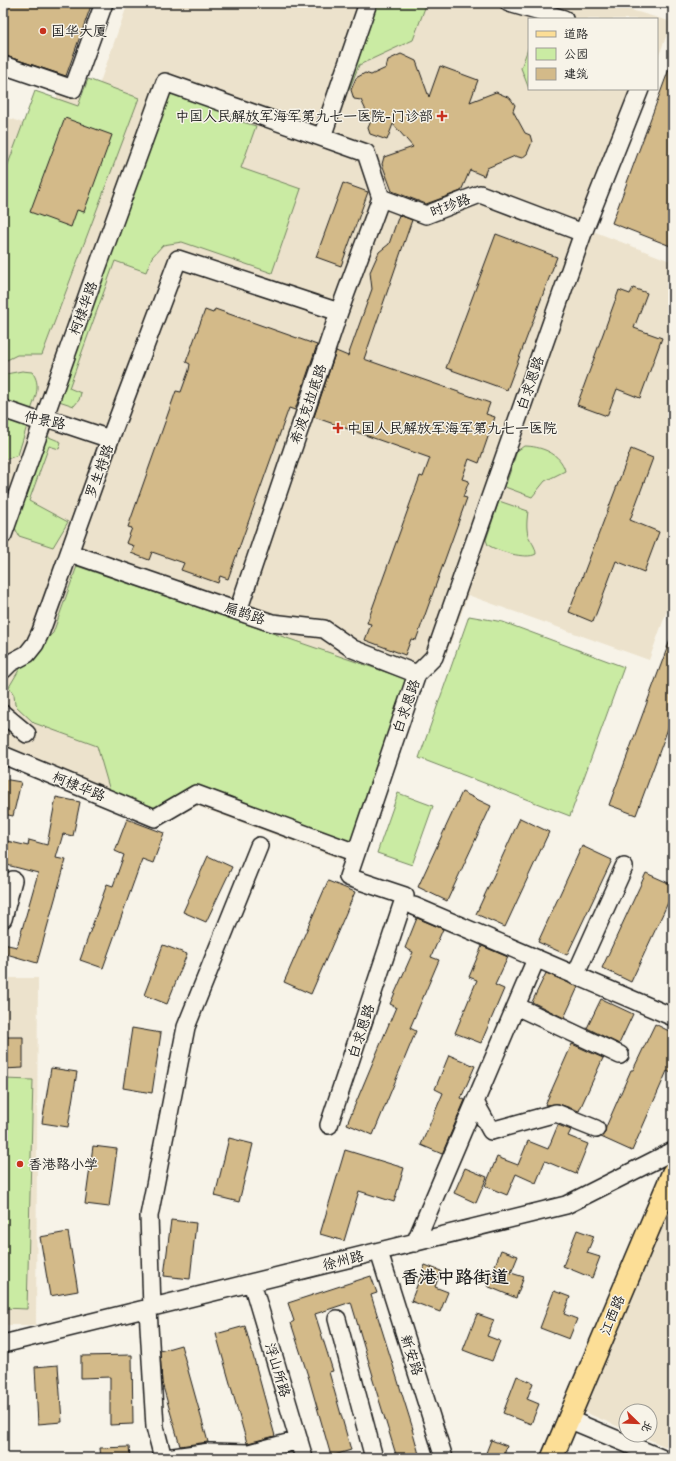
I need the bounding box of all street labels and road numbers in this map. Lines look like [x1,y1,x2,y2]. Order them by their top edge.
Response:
street label: 时珍路 [428,190,473,221]
street label: 柯棣华路 [66,279,101,337]
street label: 白求恩路 [513,354,548,412]
street label: 希波克拉底路 [287,362,330,447]
street label: 仲景路 [23,408,67,433]
street label: 罗生特路 [82,442,117,500]
street label: 扁鹊路 [222,599,267,628]
street label: 白求恩路 [389,677,424,735]
street label: 柯棣华路 [50,768,108,805]
street label: 白求恩路 [345,1002,378,1060]
street label: 徐州路 [321,1247,366,1274]
street label: 江西路 [596,1293,628,1338]
street label: 新安路 [397,1333,426,1378]
street label: 浮山所路 [261,1341,294,1399]

